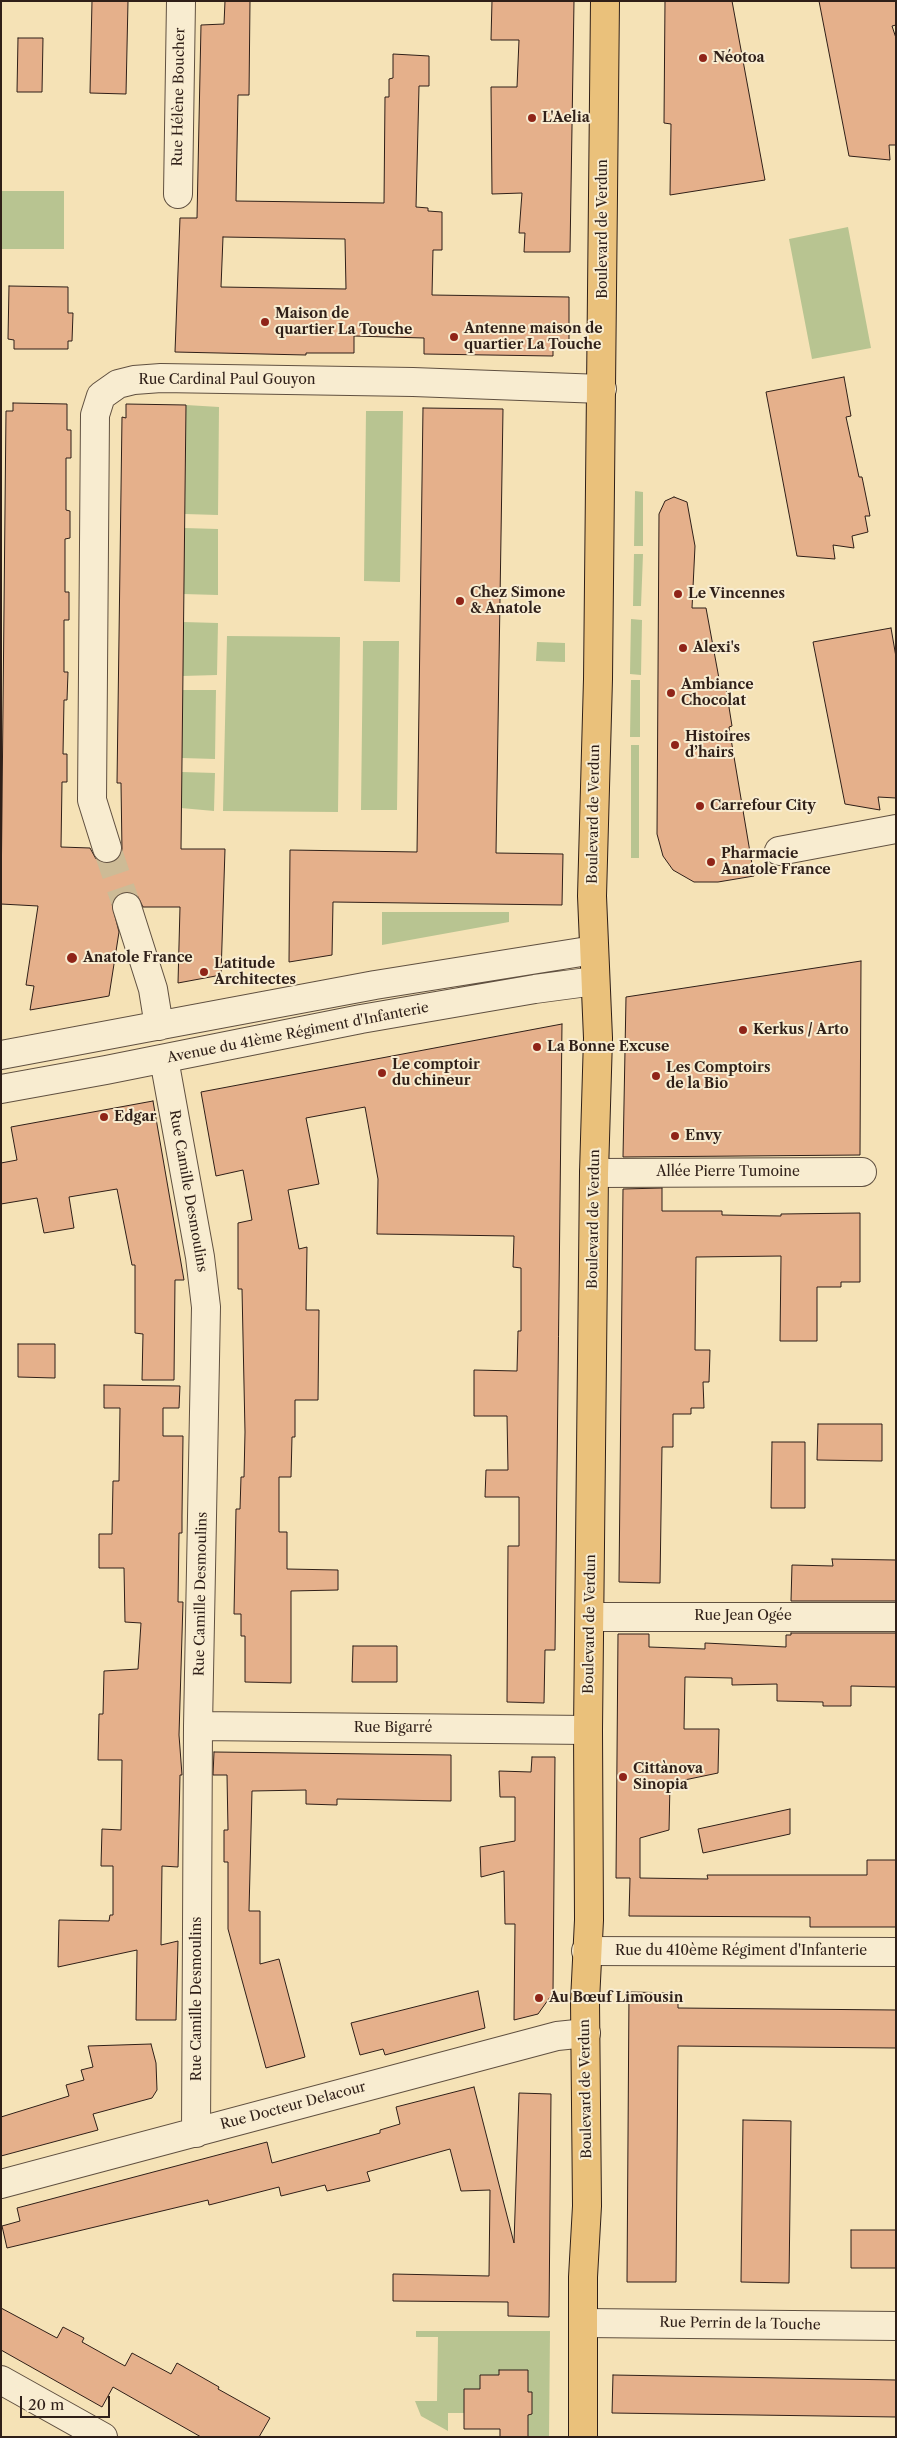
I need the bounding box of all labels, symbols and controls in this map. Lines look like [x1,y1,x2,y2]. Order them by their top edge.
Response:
street label: Rue Hélène Boucher [169,27,189,167]
place label: Néotoa [713,50,765,66]
marker: Néotoa [697,52,709,64]
place label: L'Aelia [542,110,590,126]
marker: L'Aelia [526,112,538,124]
street label: Boulevard de Verdun [595,159,611,299]
place label: Maison de quartier La Touche [275,306,412,338]
marker: Maison de quartier La Touche [259,316,271,328]
place label: Antenne maison de quartier La Touche [464,321,603,354]
marker: Antenne maison de quartier La Touche [448,331,460,343]
street label: Rue Cardinal Paul Gouyon [138,372,316,388]
place label: Chez Simone & Anatole [470,585,565,618]
place label: Le Vincennes [688,586,785,602]
marker: Le Vincennes [672,588,684,600]
marker: Chez Simone & Anatole [454,595,466,607]
place label: Alexi's [693,640,740,656]
marker: Alexi's [677,642,689,654]
place label: Ambiance Chocolat [681,677,754,710]
marker: Ambiance Chocolat [665,687,677,699]
place label: Histoires d’hairs [685,729,750,762]
marker: Histoires d’hairs [669,739,681,751]
street label: Boulevard de Verdun [584,744,604,884]
place label: Carrefour City [710,798,816,814]
marker: Carrefour City [694,800,706,812]
place label: Pharmacie Anatole France [721,846,831,879]
marker: Pharmacie Anatole France [705,856,717,868]
place label: Anatole France [83,950,193,966]
marker: Anatole France [65,951,79,965]
place label: Latitude Architectes [214,956,296,989]
marker: Latitude Architectes [198,966,210,978]
street label: Avenue du 41ème Régiment d'Infanterie [166,999,430,1067]
place label: Kerkus / Arto [753,1022,849,1038]
marker: Kerkus / Arto [737,1024,749,1036]
place label: La Bonne Excuse [547,1039,669,1055]
marker: La Bonne Excuse [531,1041,543,1053]
place label: Le comptoir du chineur [392,1057,480,1090]
place label: Les Comptoirs de la Bio [666,1060,770,1092]
marker: Le comptoir du chineur [376,1067,388,1079]
marker: Les Comptoirs de la Bio [650,1070,662,1082]
street label: Rue Camille Desmoulins [165,1108,211,1274]
place label: Edgar [114,1109,156,1125]
marker: Edgar [98,1111,110,1123]
place label: Envy [685,1128,722,1144]
marker: Envy [669,1130,681,1142]
street label: Boulevard de Verdun [584,1149,604,1289]
street label: Allée Pierre Tumoine [656,1164,800,1180]
street label: Rue Camille Desmoulins [191,1512,211,1676]
street label: Boulevard de Verdun [580,1554,600,1694]
street label: Rue Jean Ogée [694,1608,792,1624]
street label: Rue Bigarré [354,1720,432,1736]
place label: Cittànova Sinopia [633,1761,703,1794]
marker: Cittànova Sinopia [617,1771,629,1783]
street label: Rue Camille Desmoulins [189,1917,205,2081]
street label: Rue du 410ème Régiment d'Infanterie [615,1943,867,1959]
place label: Au Bœuf Limousin [549,1990,683,2006]
marker: Au Bœuf Limousin [533,1992,545,2004]
street label: Boulevard de Verdun [576,2019,596,2159]
street label: Rue Docteur Delacour [218,2078,368,2134]
street label: Rue Perrin de la Touche [659,2314,821,2334]
scale bar [22,2386,112,2418]
text: 20 m [28,2395,64,2414]

